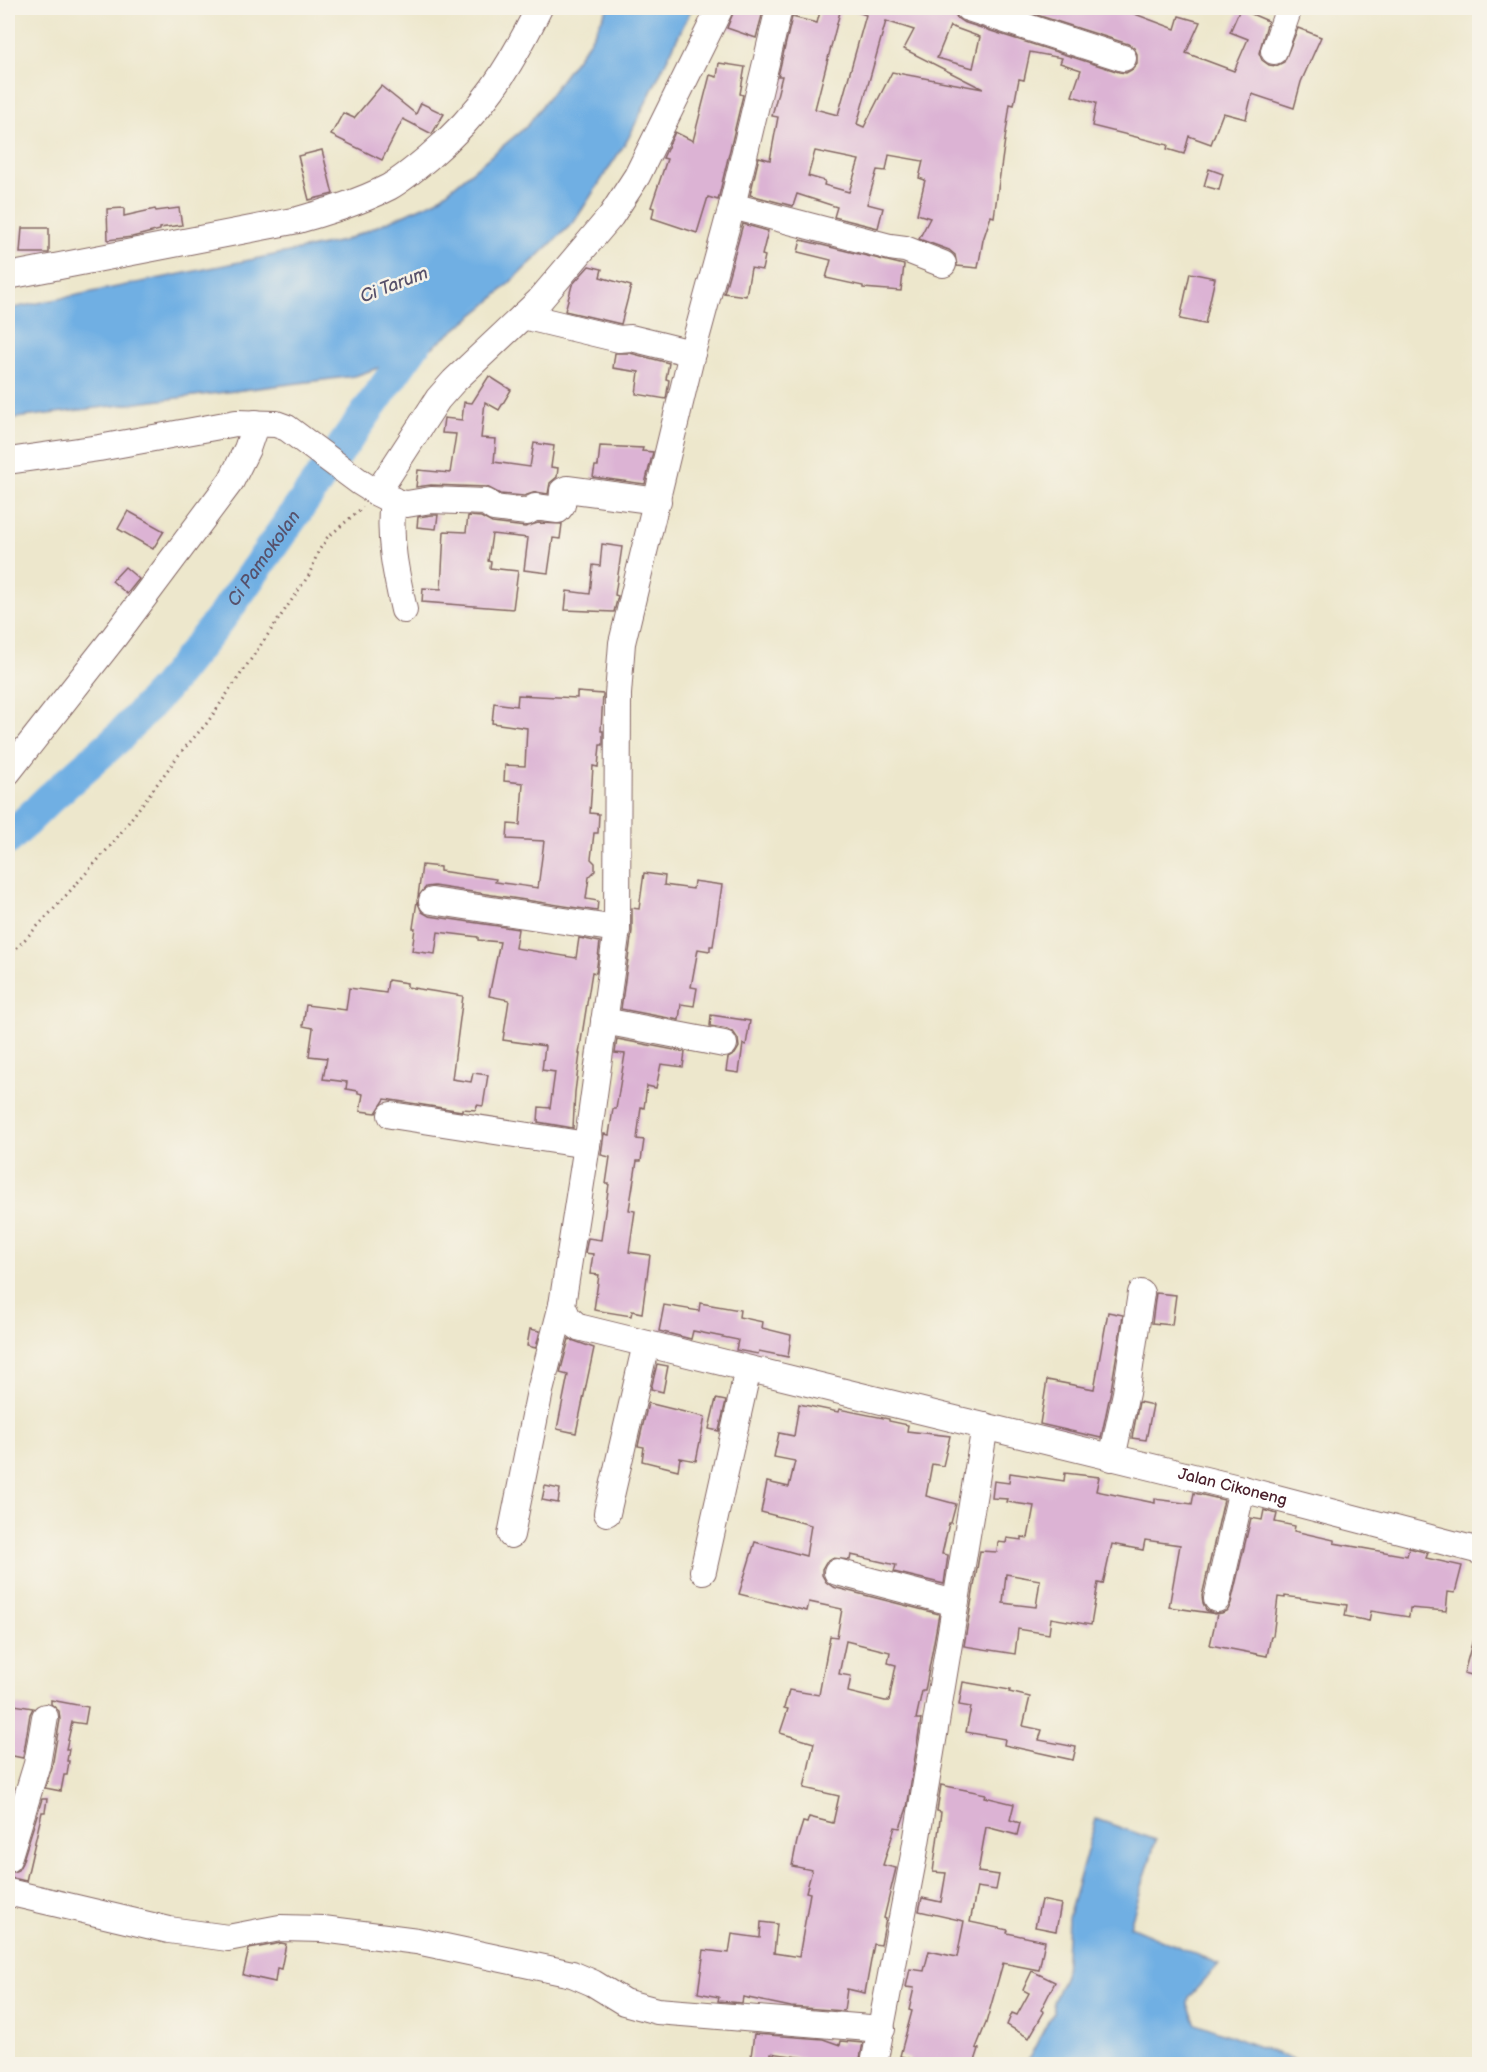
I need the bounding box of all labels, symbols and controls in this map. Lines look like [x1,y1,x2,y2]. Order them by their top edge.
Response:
water label: Ci Tarum [357,262,431,308]
water label: Ci Pamokolan [223,506,304,610]
street label: Jalan Cikoneng [1176,1464,1289,1510]

